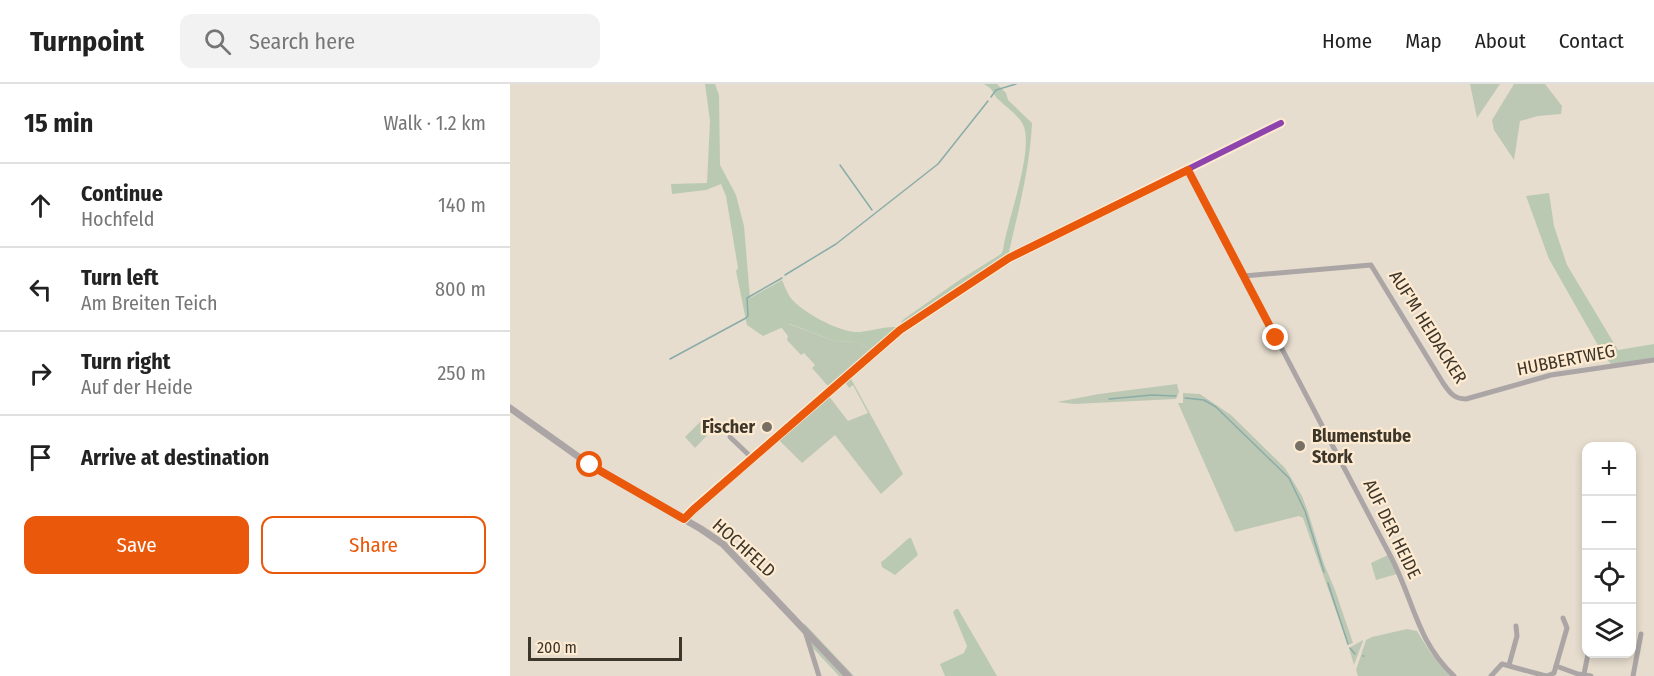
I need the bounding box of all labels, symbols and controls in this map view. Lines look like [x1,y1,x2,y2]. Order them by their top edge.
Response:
search box [180,14,600,68]
text: Turnpoint [30,25,144,58]
icon: search [201,25,234,58]
text: Search here [249,28,355,55]
text: Home [1322,28,1372,54]
text: Map [1405,28,1442,54]
text: About [1475,28,1526,54]
text: Contact [1559,28,1624,54]
text: 15 min [24,108,93,139]
text: Walk · 1.2 km [384,111,486,135]
text: Continue [81,180,163,207]
icon: ahead [24,189,57,222]
text: 140 m [438,193,486,217]
text: Hochfeld [81,207,154,231]
text: Turn left [81,264,159,291]
street label: AUF'M HEIDACKER [1384,266,1472,388]
icon: left [24,273,57,306]
text: 800 m [435,277,486,301]
text: Am Breiten Teich [81,291,217,315]
route end [1262,324,1288,350]
street label: HUBBERTWEG [1515,340,1617,380]
text: Turn right [81,348,170,375]
icon: right [24,357,57,390]
text: 250 m [438,361,486,385]
text: Auf der Heide [81,375,193,399]
place label: Fischer [702,416,755,438]
marker: Fischer [760,420,774,434]
place label: Blumenstube Stork [1312,425,1411,468]
marker: Blumenstube Stork [1293,439,1307,453]
icon: arrive [24,441,57,474]
map controls [1582,442,1636,658]
button: + [1582,442,1636,496]
text: Arrive at destination [81,444,269,471]
route start [576,451,602,477]
street label: AUF DER HEIDE [1358,476,1426,582]
button: − [1582,496,1636,550]
street label: HOCHFELD [708,514,780,582]
button: Save [24,516,249,574]
button: Share [261,516,486,574]
button: locate [1582,550,1636,604]
button: layers [1582,604,1636,658]
scale bar [528,634,682,662]
text: 200 m [537,638,577,657]

